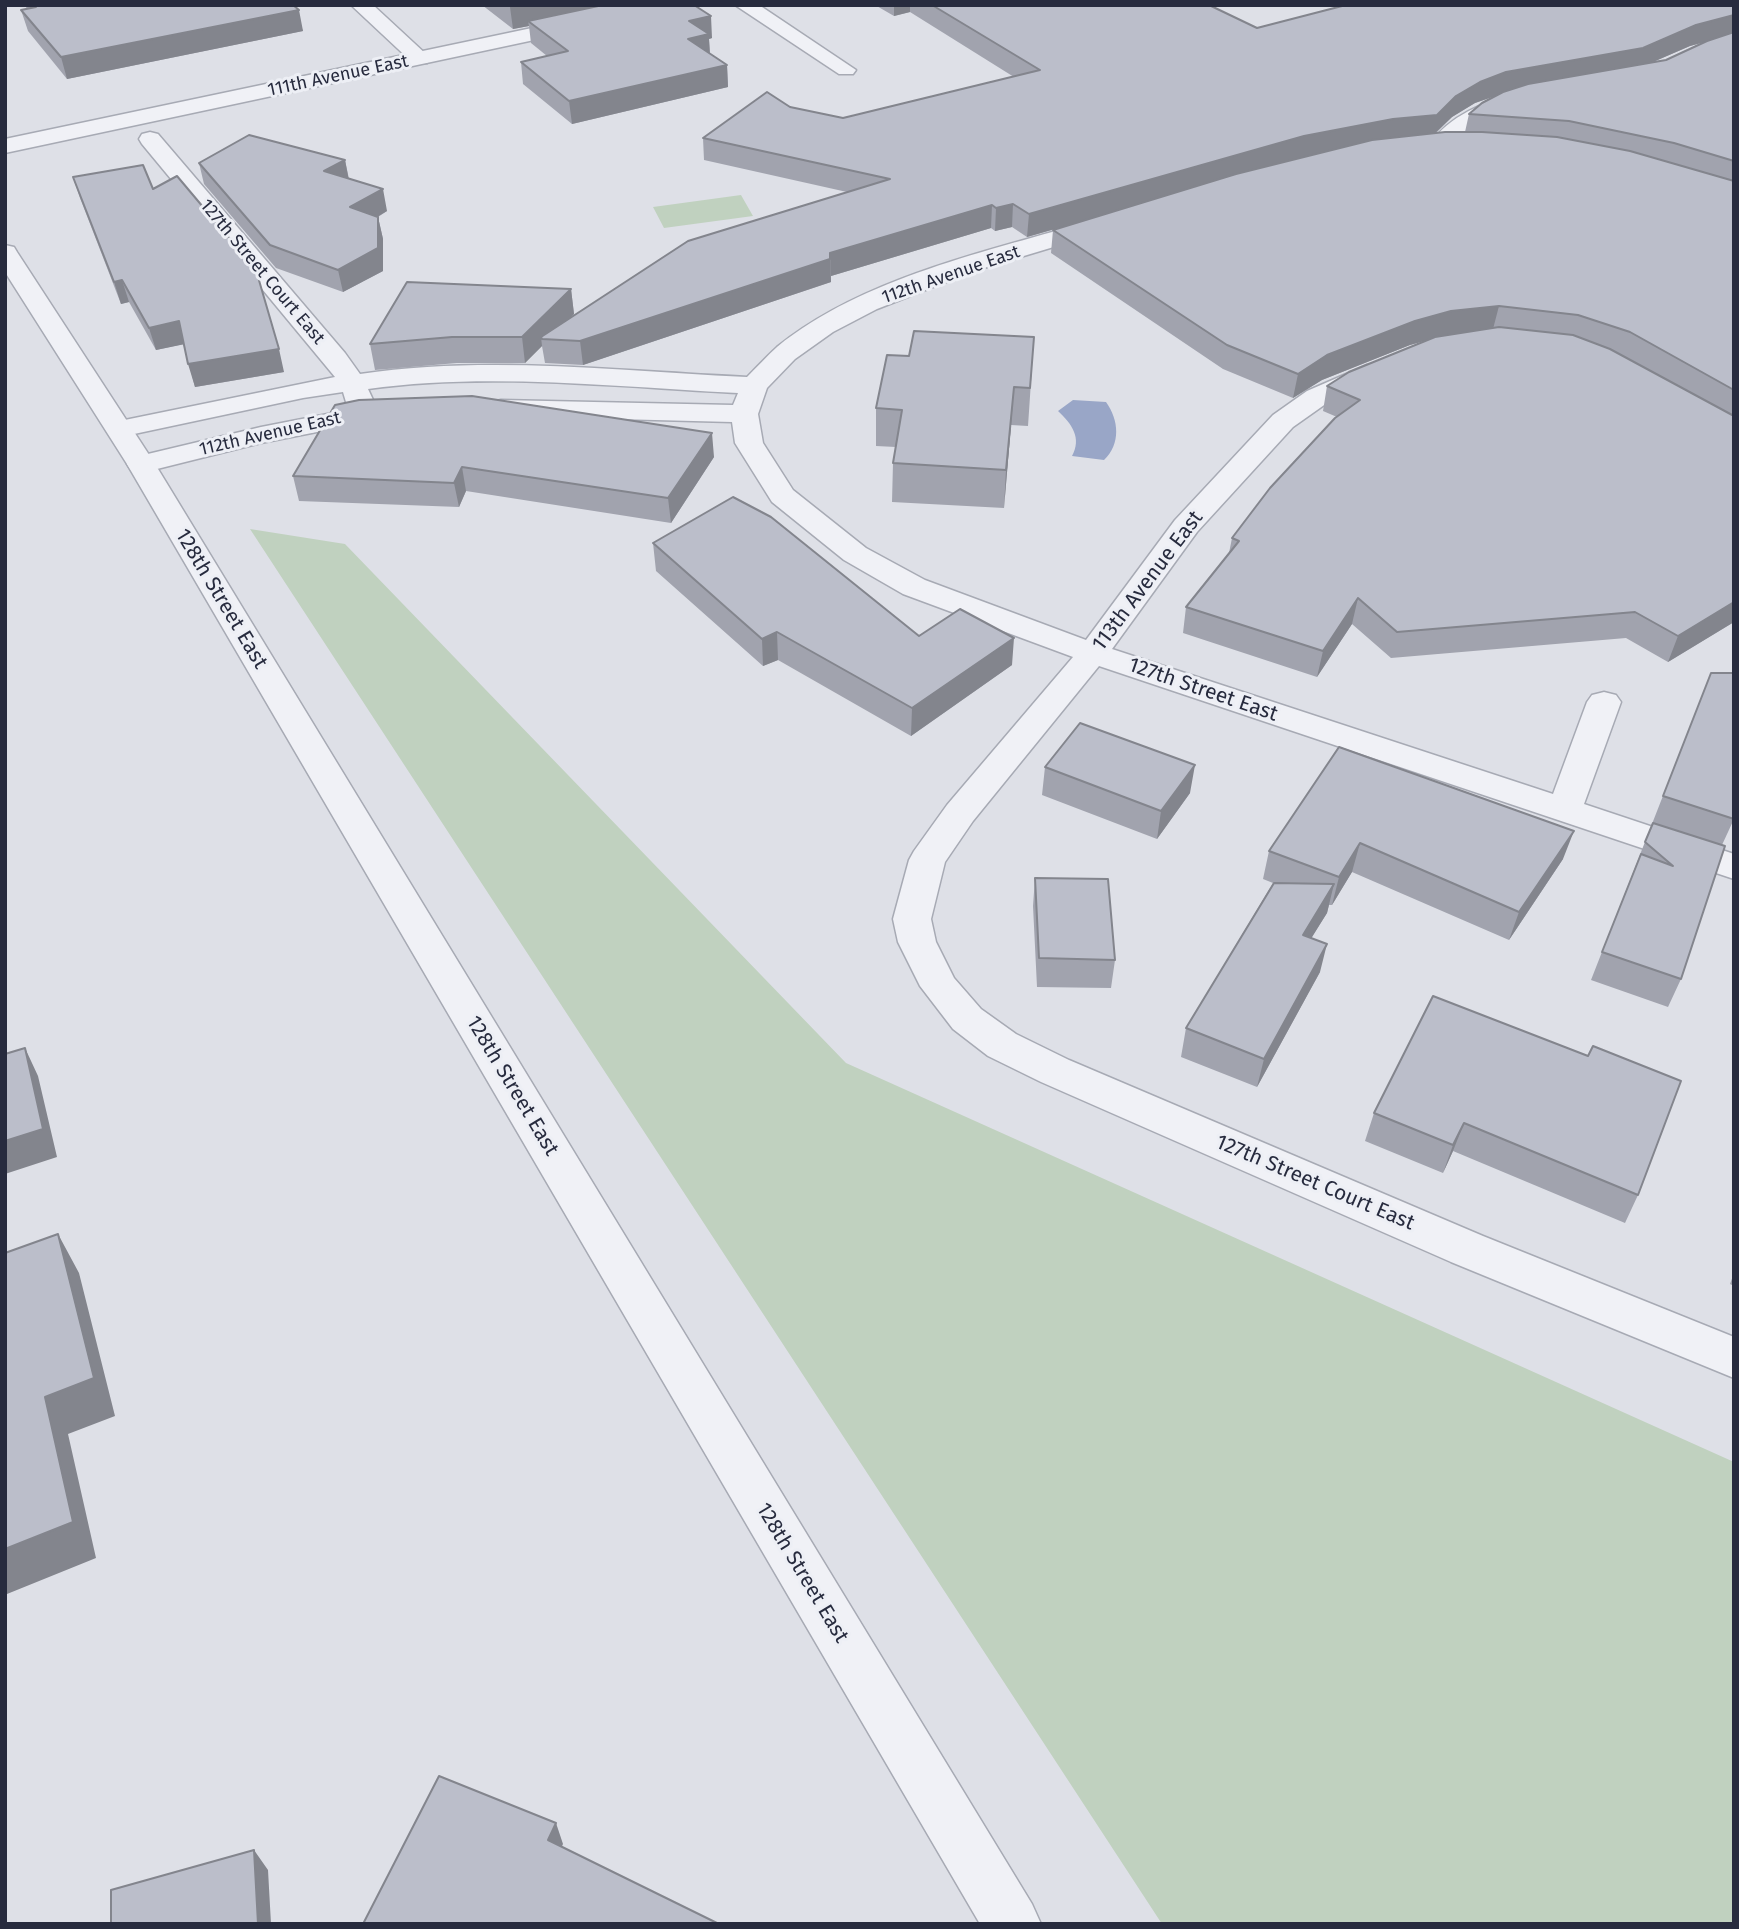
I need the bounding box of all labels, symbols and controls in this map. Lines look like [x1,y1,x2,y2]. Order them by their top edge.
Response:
street label: 111th Avenue East [266,51,410,101]
street label: 127th Street Court East [195,195,329,349]
street label: 112th Avenue East [879,241,1023,309]
street label: 112th Avenue East [197,407,343,461]
street label: 113th Avenue East [1087,506,1209,656]
street label: 128th Street East [169,525,273,673]
street label: 127th Street East [1125,653,1281,727]
street label: 128th Street East [460,1012,564,1160]
street label: 127th Street Court East [1212,1130,1418,1236]
street label: 128th Street East [750,1499,854,1647]

